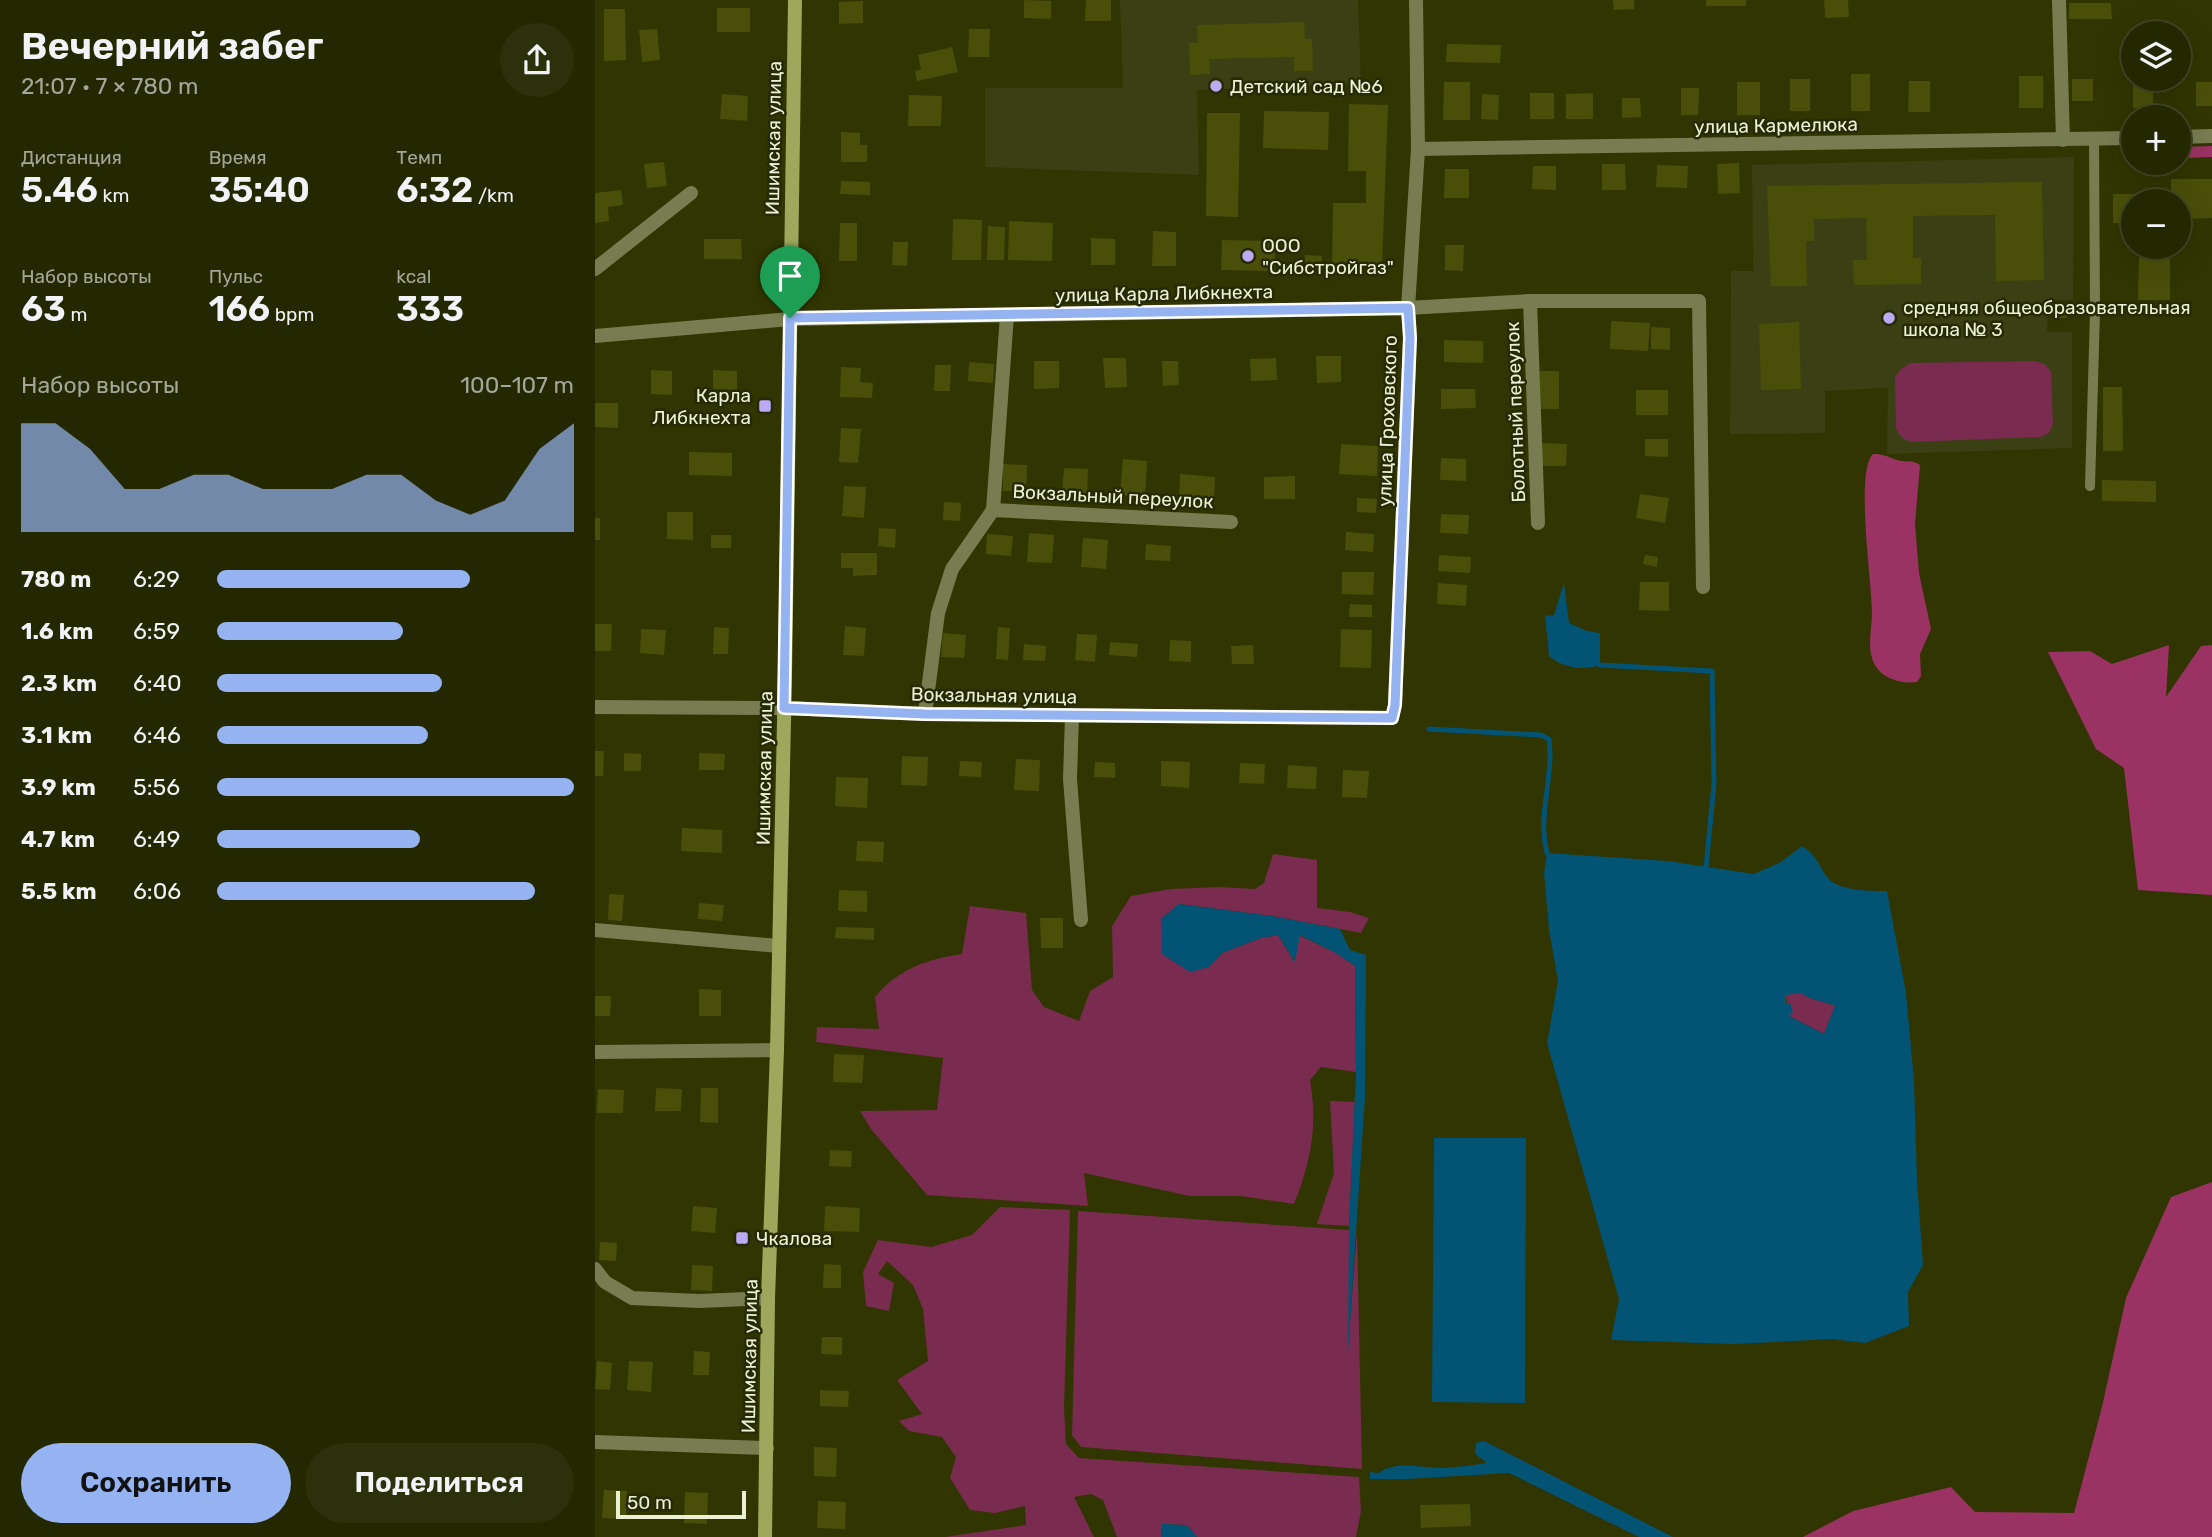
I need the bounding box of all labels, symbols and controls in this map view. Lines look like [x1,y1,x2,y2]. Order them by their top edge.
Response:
map controls [2121,21,2191,259]
button: layers [2121,21,2191,91]
text: Вечерний забег [21,23,323,69]
button: share [500,23,574,97]
street label: Ишимская улица [761,61,786,215]
text: 21:07 · 7 × 780 m [21,72,199,100]
place label: Детский сад №6 [1230,75,1383,98]
marker: Детский сад №6 [1208,78,1224,94]
button: + [2121,105,2191,175]
street label: улица Кармелюка [1694,113,1858,138]
text: Дистанция [21,146,122,169]
text: Время [209,146,267,169]
text: Темп [396,146,442,169]
text: 5.46 [21,169,98,211]
text: 35:40 [209,169,310,211]
text: 6:32 [396,169,473,211]
text: km [98,184,129,207]
text: /km [473,184,514,207]
button: − [2121,189,2191,259]
place label: ООО "Сибстройгаз" [1262,234,1394,279]
pin [760,246,820,318]
marker: ООО "Сибстройгаз" [1240,248,1256,264]
icon: arrive [771,257,809,295]
text: Набор высоты [21,265,152,288]
text: Пульс [209,265,263,288]
text: kcal [396,265,431,288]
street label: улица Карла Либкнехта [1055,280,1273,307]
text: 63 [21,288,66,330]
text: 166 [209,288,270,330]
text: 333 [396,288,464,330]
place label: средняя общеобразовательная школа № 3 [1903,296,2191,341]
text: m [66,303,87,326]
text: bpm [270,303,314,326]
marker: средняя общеобразовательная школа № 3 [1881,310,1897,326]
street label: Болотный переулок [1501,321,1530,503]
street label: улица Гроховского [1373,335,1402,507]
text: Набор высоты [21,371,179,399]
text: 100–107 m [460,371,574,399]
place label: Карла Либкнехта [652,384,751,429]
marker: Карла Либкнехта [757,398,773,414]
street label: Вокзальный переулок [1012,480,1214,513]
text: 780 m [21,565,91,593]
text: 6:29 [133,565,180,593]
text: 1.6 km [21,617,93,645]
text: 6:59 [133,617,180,645]
text: 2.3 km [21,669,97,697]
text: 6:40 [133,669,182,697]
street label: Вокзальная улица [911,683,1077,708]
street label: Ишимская улица [752,691,777,845]
text: 3.1 km [21,721,92,749]
text: 6:46 [133,721,181,749]
text: 3.9 km [21,773,96,801]
text: 5:56 [133,773,180,801]
text: 4.7 km [21,825,95,853]
text: 6:49 [133,825,181,853]
text: 5.5 km [21,877,97,905]
text: 6:06 [133,877,181,905]
place label: Чкалова [756,1227,832,1250]
marker: Чкалова [734,1230,750,1246]
street label: Ишимская улица [737,1279,762,1433]
button: Сохранить [21,1443,291,1523]
button: Поделиться [305,1443,574,1523]
scale bar [616,1488,745,1520]
text: 50 m [627,1491,672,1514]

